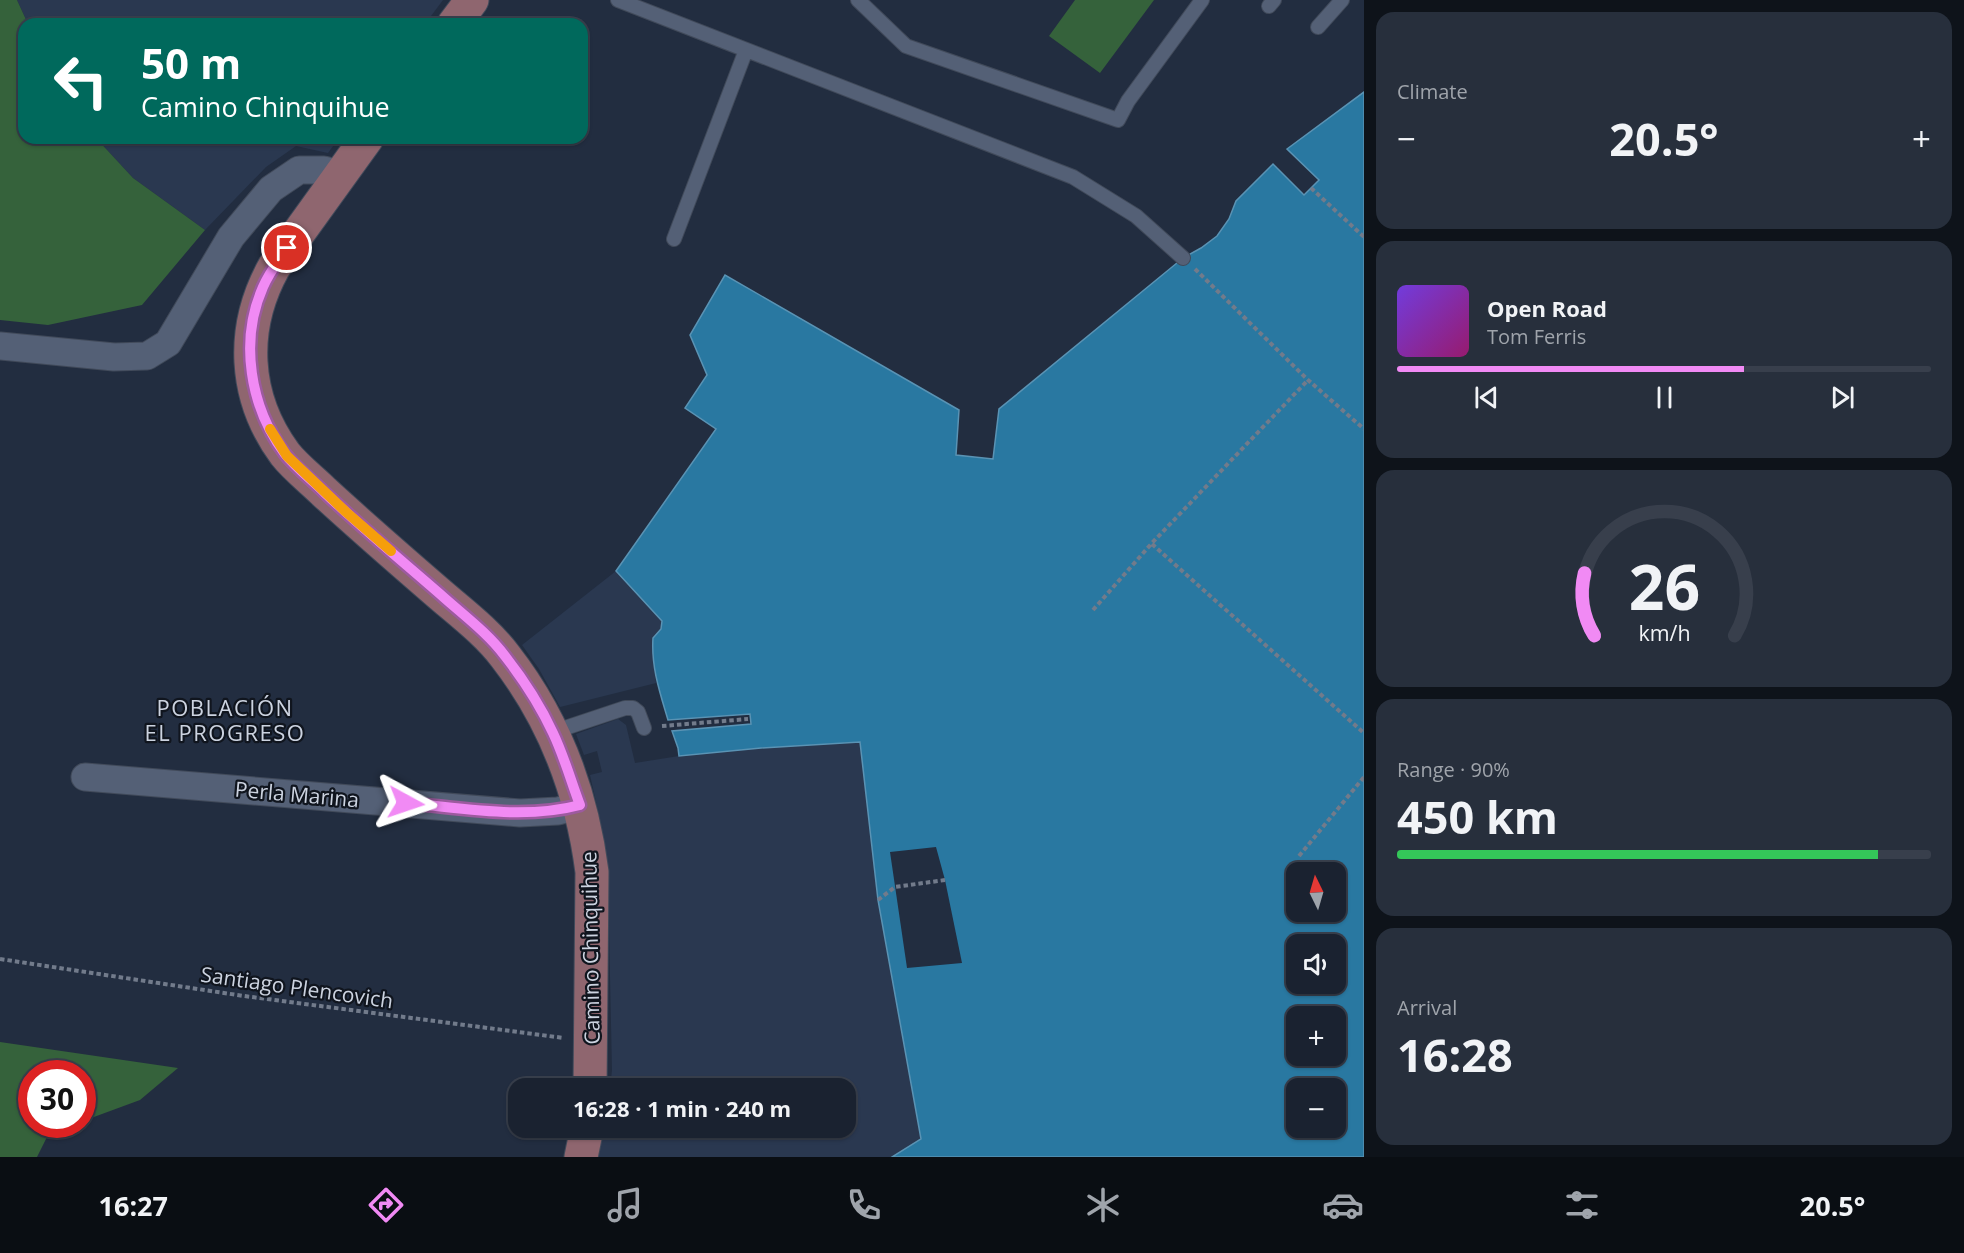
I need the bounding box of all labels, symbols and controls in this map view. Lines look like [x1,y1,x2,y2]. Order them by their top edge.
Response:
text: 50 m [141,34,241,91]
icon: left [42,42,120,120]
text: Climate [1397,78,1468,105]
text: Camino Chinquihue [141,88,390,125]
text: 20.5° [1609,108,1719,169]
text: − [1397,116,1416,161]
text: + [1912,116,1931,161]
pin [261,222,312,273]
icon: arrive [270,231,303,264]
text: Open Road [1487,293,1607,323]
text: Tom Ferris [1487,323,1586,350]
icon: previous [1470,381,1503,414]
icon: pause [1648,381,1681,414]
icon: next [1826,381,1859,414]
text: 26 [1628,543,1700,628]
text: km/h [1638,618,1690,647]
district label: POBLACIÓN EL PROGRESO [145,692,305,747]
text: Range · 90% [1397,756,1510,783]
position arrow [374,771,438,835]
street label: Perla Marina [234,775,360,813]
text: 450 km [1397,786,1558,847]
street label: Camino Chinquihue [574,851,606,1045]
north arrow [1286,862,1346,922]
map controls [1286,862,1346,1138]
button: sound [1286,934,1346,994]
street label: Santiago Plencovich [199,960,395,1014]
text: Arrival [1397,994,1457,1021]
button: + [1286,1006,1346,1066]
text: 16:28 [1397,1024,1513,1085]
speed limit sign: 30 [18,1060,96,1138]
button: − [1286,1078,1346,1138]
text: 16:28 · 1 min · 240 m [573,1093,791,1123]
icon: directions [365,1184,407,1226]
icon: music [604,1184,646,1226]
icon: phone [843,1184,885,1226]
icon: climate [1082,1184,1124,1226]
icon: car [1322,1184,1364,1226]
icon: filters [1561,1184,1603,1226]
text: 16:27 [99,1187,168,1224]
text: 20.5° [1800,1187,1865,1224]

